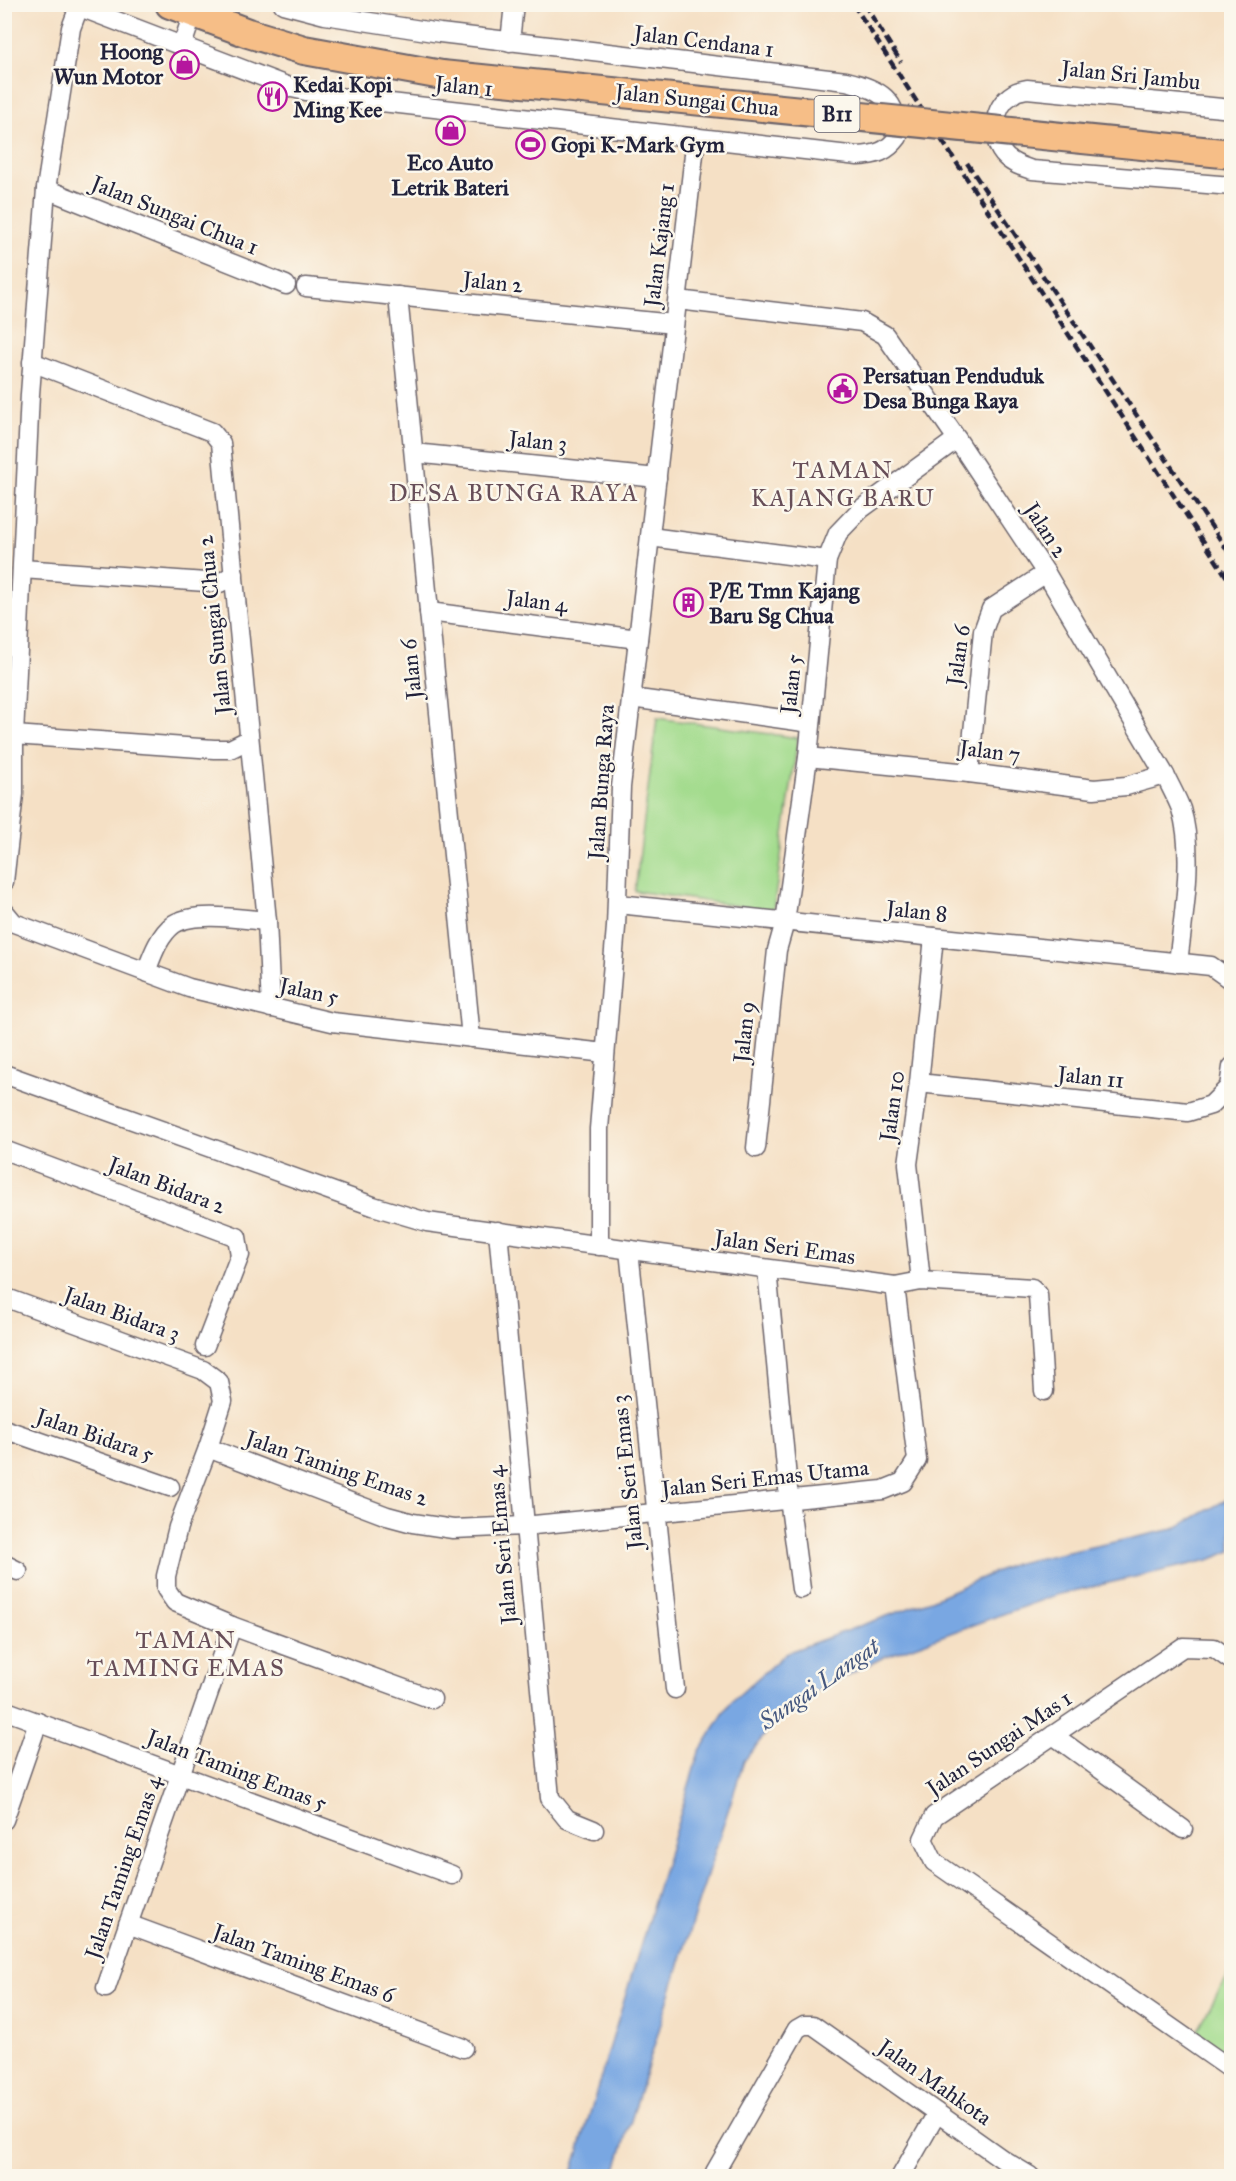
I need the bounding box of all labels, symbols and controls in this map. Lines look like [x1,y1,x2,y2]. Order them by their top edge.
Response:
street label: Jalan Cendana 1 [631,19,775,63]
place label: Hoong Wun Motor [53,38,164,90]
shop icon: Hoong Wun Motor [168,48,200,80]
street label: Jalan Sri Jambu [1058,54,1202,96]
street label: Jalan 1 [432,69,494,102]
place label: Kedai Kopi Ming Kee [293,71,393,123]
street label: Jalan Sungai Chua [612,78,781,122]
restaurant icon: Kedai Kopi Ming Kee [256,81,288,113]
road number: B11 [814,96,860,132]
shop icon: Eco Auto Letrik Bateri [434,114,466,146]
sports icon: Gopi K-Mark Gym [514,128,546,160]
place label: Gopi K-Mark Gym [551,131,725,158]
place label: Eco Auto Letrik Bateri [391,149,510,201]
street label: Jalan Sungai Chua 1 [86,168,262,261]
street label: Jalan Kajang 1 [638,181,680,311]
street label: Jalan 2 [460,265,525,299]
place label: Persatuan Penduduk Desa Bunga Raya [863,362,1045,414]
public building icon: Persatuan Penduduk Desa Bunga Raya [826,372,858,404]
street label: Jalan 3 [506,424,568,457]
district label: TAMAN KAJANG BARU [751,455,935,513]
district label: DESA BUNGA RAYA [389,478,639,508]
street label: Jalan 2 [1017,496,1074,563]
street label: Jalan Sungai Chua 2 [191,534,237,718]
place label: P/E Tmn Kajang Baru Sg Chua [709,577,860,629]
street label: Jalan 4 [503,584,570,618]
building icon: P/E Tmn Kajang Baru Sg Chua [672,587,704,619]
street label: Jalan 6 [940,622,976,689]
street label: Jalan 6 [394,637,428,703]
street label: Jalan 5 [774,653,808,717]
street label: Jalan Bunga Raya [582,703,620,863]
street label: Jalan 7 [956,734,1022,768]
street label: Jalan 8 [883,894,949,928]
street label: Jalan 5 [275,971,341,1010]
street label: Jalan 9 [727,1000,761,1066]
street label: Jalan 11 [1054,1060,1126,1094]
street label: Jalan 10 [873,1069,910,1145]
street label: Jalan Bidara 2 [103,1150,230,1220]
street label: Jalan Seri Emas [711,1223,857,1270]
street label: Jalan Bidara 3 [58,1280,184,1347]
street label: Jalan Seri Emas 3 [605,1393,649,1553]
street label: Jalan Bidara 5 [31,1402,157,1468]
street label: Jalan Taming Emas 2 [240,1423,432,1512]
street label: Jalan Seri Emas Utama [658,1454,871,1503]
street label: Jalan Seri Emas 4 [482,1464,523,1627]
district label: TAMAN TAMING EMAS [87,1625,285,1683]
water label: Sungai Langat [752,1631,886,1737]
street label: Jalan Sungai Mas 1 [919,1684,1077,1803]
street label: Jalan Taming Emas 5 [141,1723,331,1817]
street label: Jalan Taming Emas 4 [78,1771,167,1964]
street label: Jalan Taming Emas 6 [207,1917,399,2009]
street label: Jalan Mahkota [872,2032,997,2131]

